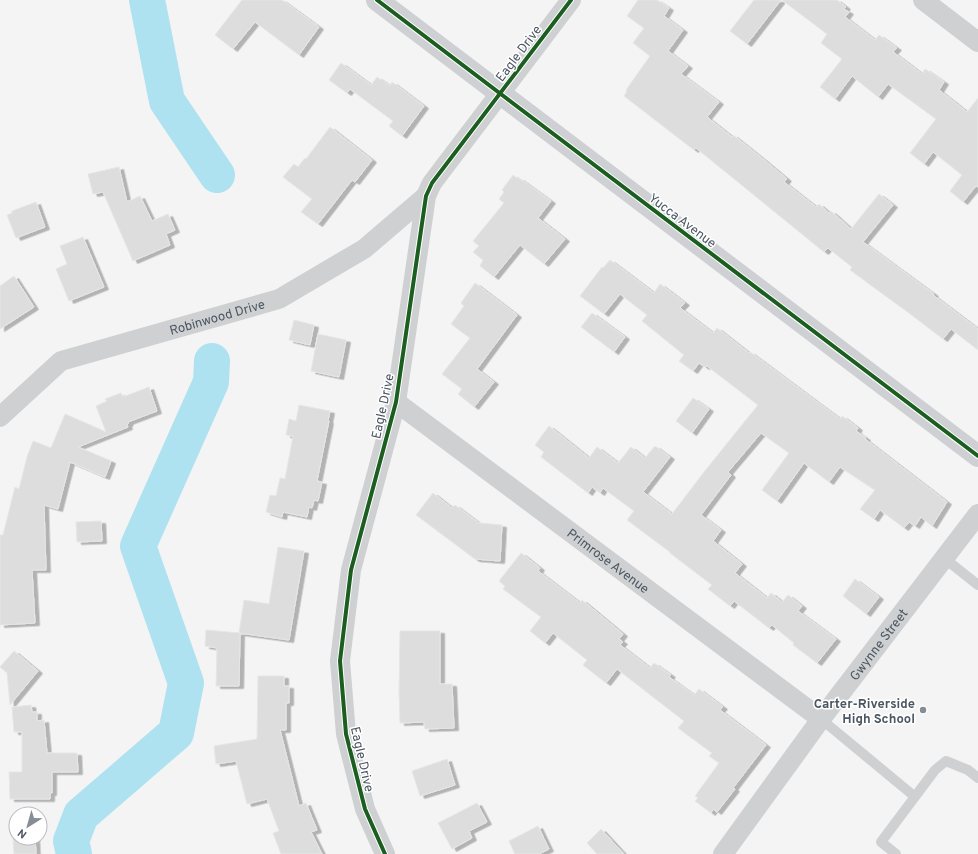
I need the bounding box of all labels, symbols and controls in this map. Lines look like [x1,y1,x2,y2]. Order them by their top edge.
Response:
street label: Eagle Drive [493,23,546,86]
street label: Yucca Avenue [645,191,719,252]
street label: Robinwood Drive [168,297,267,340]
street label: Eagle Drive [369,372,399,441]
street label: Primrose Avenue [563,526,652,598]
street label: Gwynne Street [847,606,912,684]
place label: Carter-Riverside High School [814,697,915,728]
marker: Carter-Riverside High School [918,705,928,715]
street label: Eagle Drive [346,725,376,794]
north arrow [8,806,48,846]
text: N [15,825,30,841]

